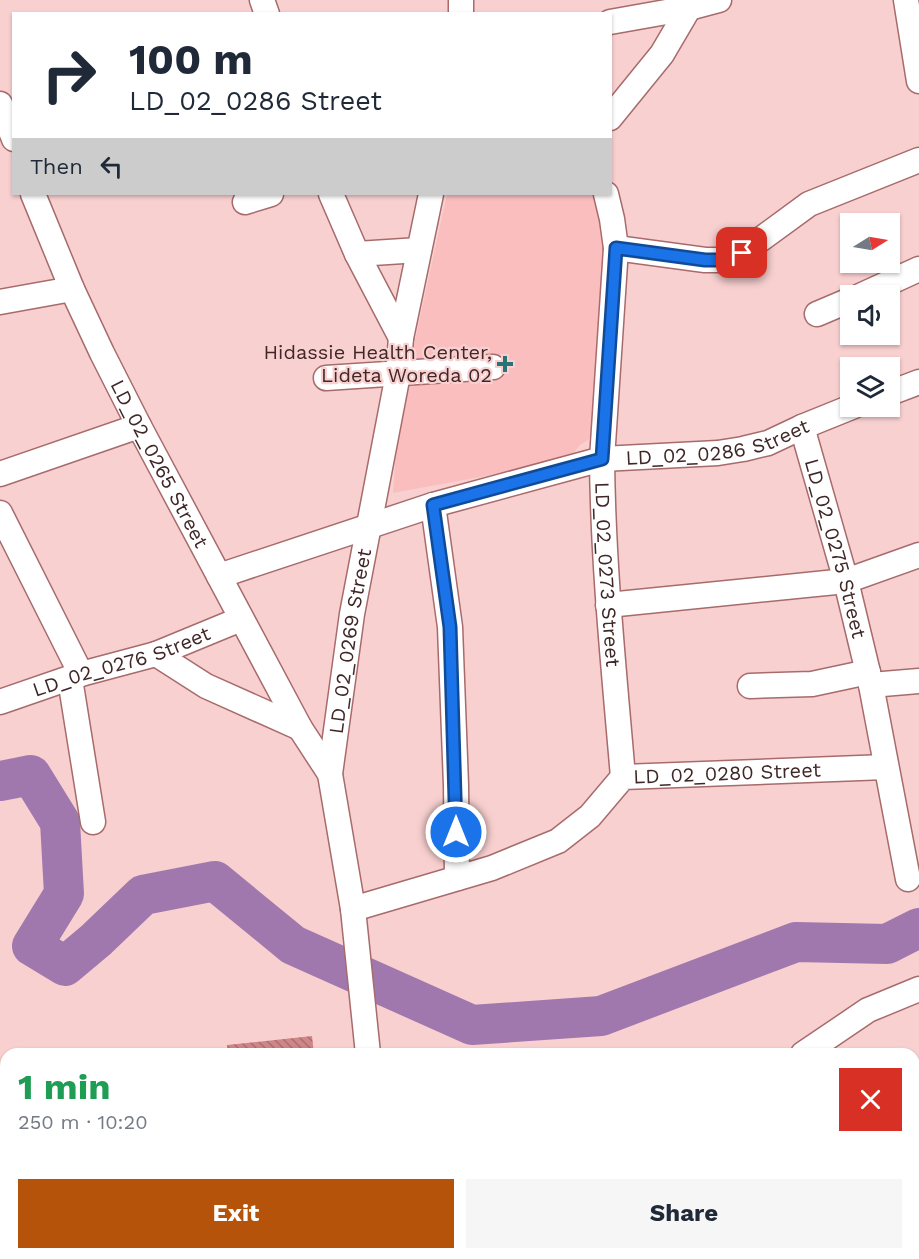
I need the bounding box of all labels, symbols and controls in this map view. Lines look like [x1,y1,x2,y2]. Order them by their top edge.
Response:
text: 100 m [129,35,253,84]
icon: right [30,36,108,114]
text: LD_02_0286 Street [129,85,382,117]
icon: left [95,150,128,183]
text: Then [30,154,83,179]
north arrow [840,213,900,273]
map controls [840,213,900,417]
pin [716,227,767,278]
icon: arrive [725,236,758,269]
button: sound [840,285,900,345]
place label: Hidassie Health Center, Lideta Woreda 02 [263,340,492,387]
marker: Hidassie Health Center, Lideta Woreda 02 [496,355,514,373]
button: layers [840,357,900,417]
street label: LD_02_0265 Street [105,375,214,552]
street label: LD_02_0286 Street [625,413,813,470]
street label: LD_02_0275 Street [800,456,871,641]
street label: LD_02_0273 Street [590,482,625,668]
street label: LD_02_0269 Street [324,546,376,735]
street label: LD_02_0276 Street [29,621,214,702]
street label: LD_02_0280 Street [633,757,822,789]
position arrow [424,800,488,864]
text: 1 min [18,1066,110,1108]
button: close [839,1068,902,1131]
text: 250 m · 10:20 [18,1110,148,1134]
button: Exit [18,1179,454,1248]
button: Share [466,1179,902,1248]

